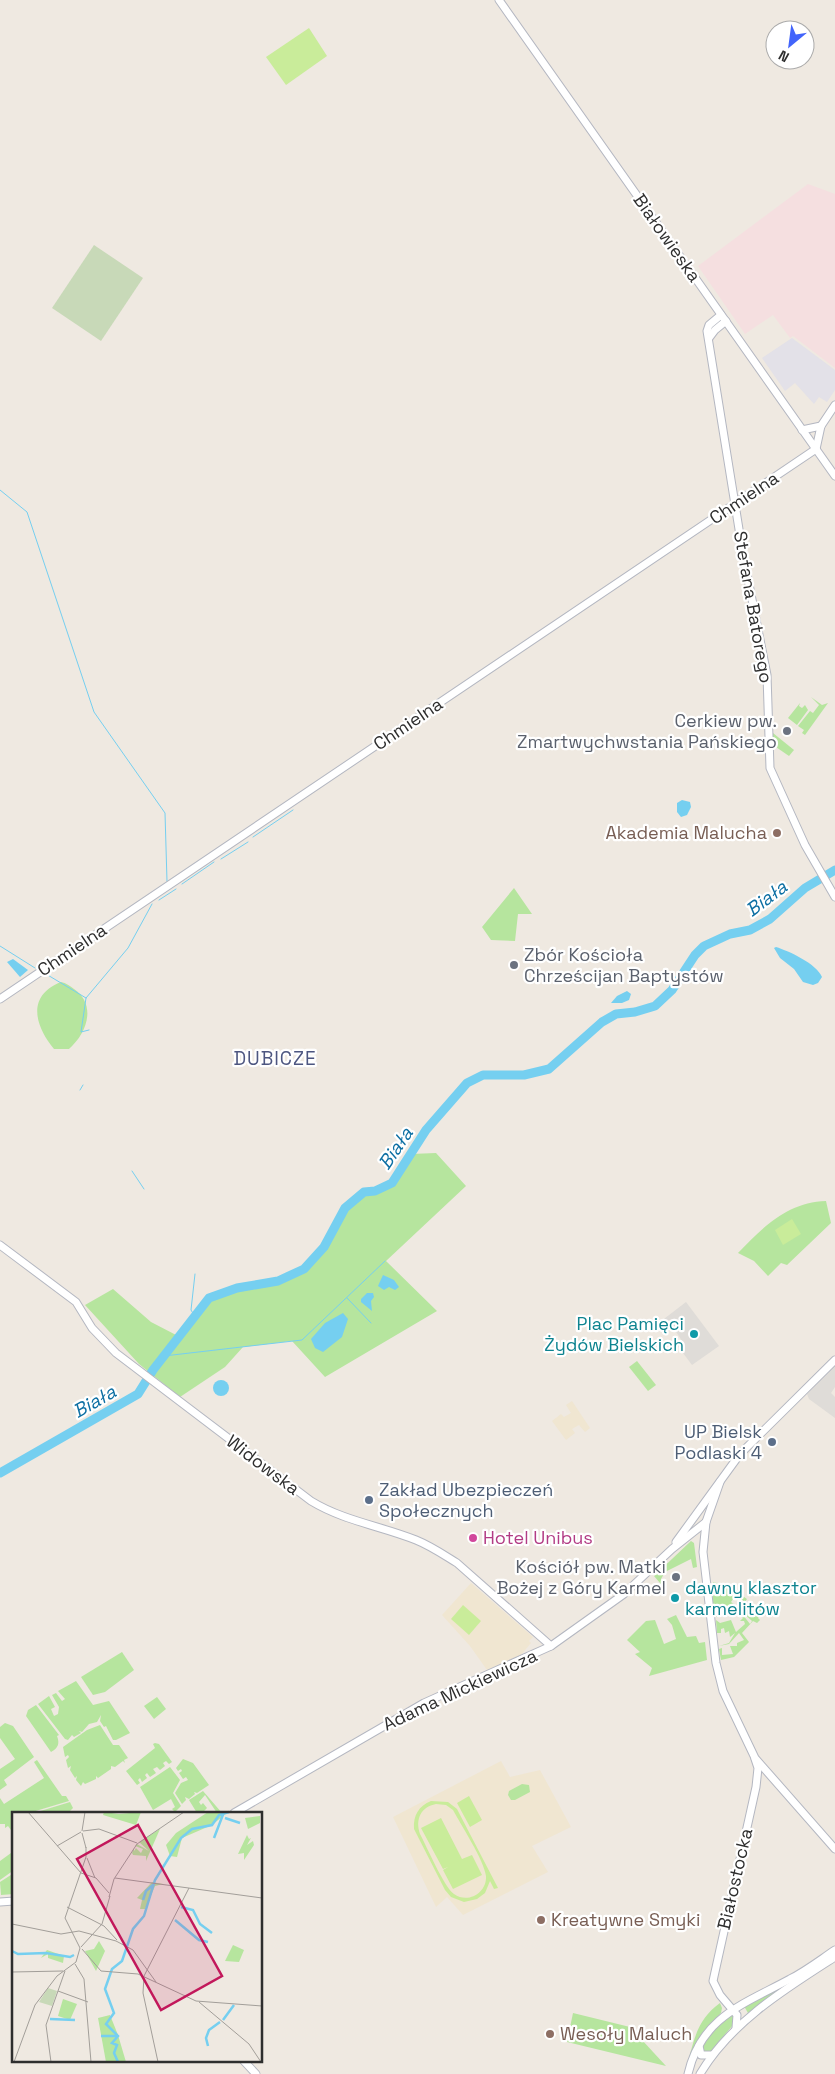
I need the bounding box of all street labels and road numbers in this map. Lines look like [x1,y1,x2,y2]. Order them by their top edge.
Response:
street label: Białowieska [628,189,706,286]
street label: Chmielna [705,466,783,529]
street label: Stefana Batorego [729,529,778,685]
street label: Chmielna [369,692,447,755]
street label: Chmielna [33,918,111,981]
street label: Widowska [222,1429,305,1500]
street label: Adama Mickiewicza [379,1644,541,1735]
street label: Białostocka [712,1826,757,1932]

